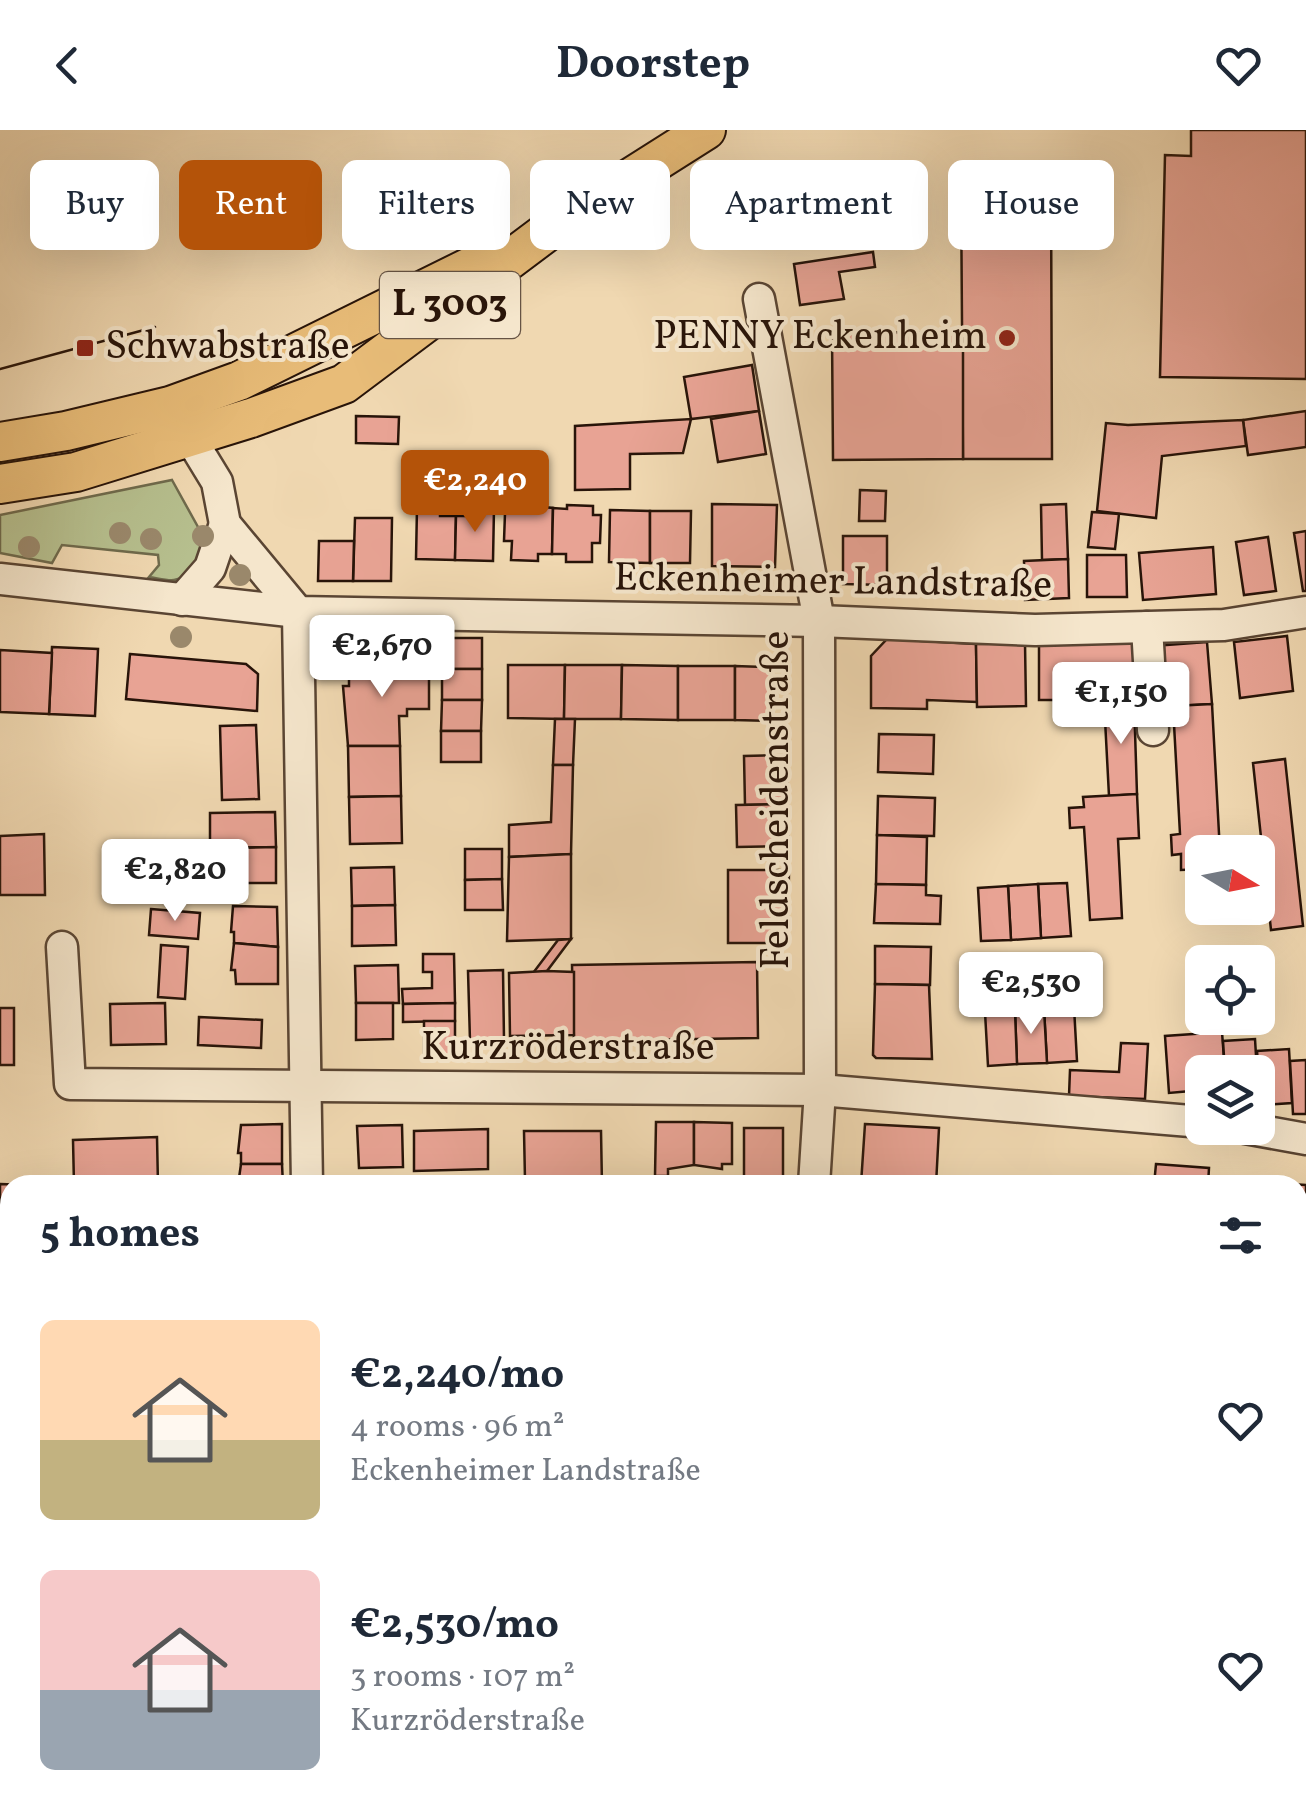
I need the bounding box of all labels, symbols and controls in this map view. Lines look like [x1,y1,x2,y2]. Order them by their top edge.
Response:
text: Doorstep [556,34,750,97]
icon: back [40,38,95,93]
icon: heart [1211,38,1266,93]
chip: Buy [30,160,159,250]
chip: Rent [179,160,322,250]
chip: Filters [342,160,510,250]
chip: New [530,160,670,250]
chip: Apartment [690,160,928,250]
chip: House [948,160,1114,250]
road number: L 3003 [380,272,520,338]
place label: PENNY Eckenheim [653,310,987,366]
place label: Schwabstraße [105,320,350,376]
marker: PENNY Eckenheim [996,327,1018,349]
marker: Schwabstraße [74,337,96,359]
pin: €2,240 [394,450,556,535]
text: €2,240 [423,460,527,504]
street label: Eckenheimer Landstraße [613,551,1053,615]
pin: €2,670 [301,615,463,700]
text: €2,670 [332,625,432,669]
street label: Feldscheidenstraße [750,631,806,969]
pin: €1,150 [1040,662,1202,747]
text: €1,150 [1074,672,1168,716]
north arrow [1185,835,1275,925]
map controls [1185,835,1275,1145]
pin: €2,820 [94,839,256,924]
text: €2,820 [124,849,226,893]
button: locate [1185,945,1275,1035]
pin: €2,530 [950,952,1112,1037]
text: €2,530 [981,962,1081,1006]
street label: Kurzröderstraße [421,1021,715,1077]
button: layers [1185,1055,1275,1145]
text: 5 homes [40,1206,200,1265]
icon: filters [1213,1208,1268,1263]
text: €2,240/mo [350,1347,564,1406]
icon: home [120,1360,240,1480]
icon: heart [1213,1393,1268,1448]
text: 4 rooms · 96 m² [350,1406,565,1450]
text: Eckenheimer Landstraße [350,1450,701,1494]
text: €2,530/mo [350,1597,559,1656]
icon: home [120,1610,240,1730]
icon: heart [1213,1643,1268,1698]
text: 3 rooms · 107 m² [350,1656,575,1700]
text: Kurzröderstraße [350,1700,585,1744]

